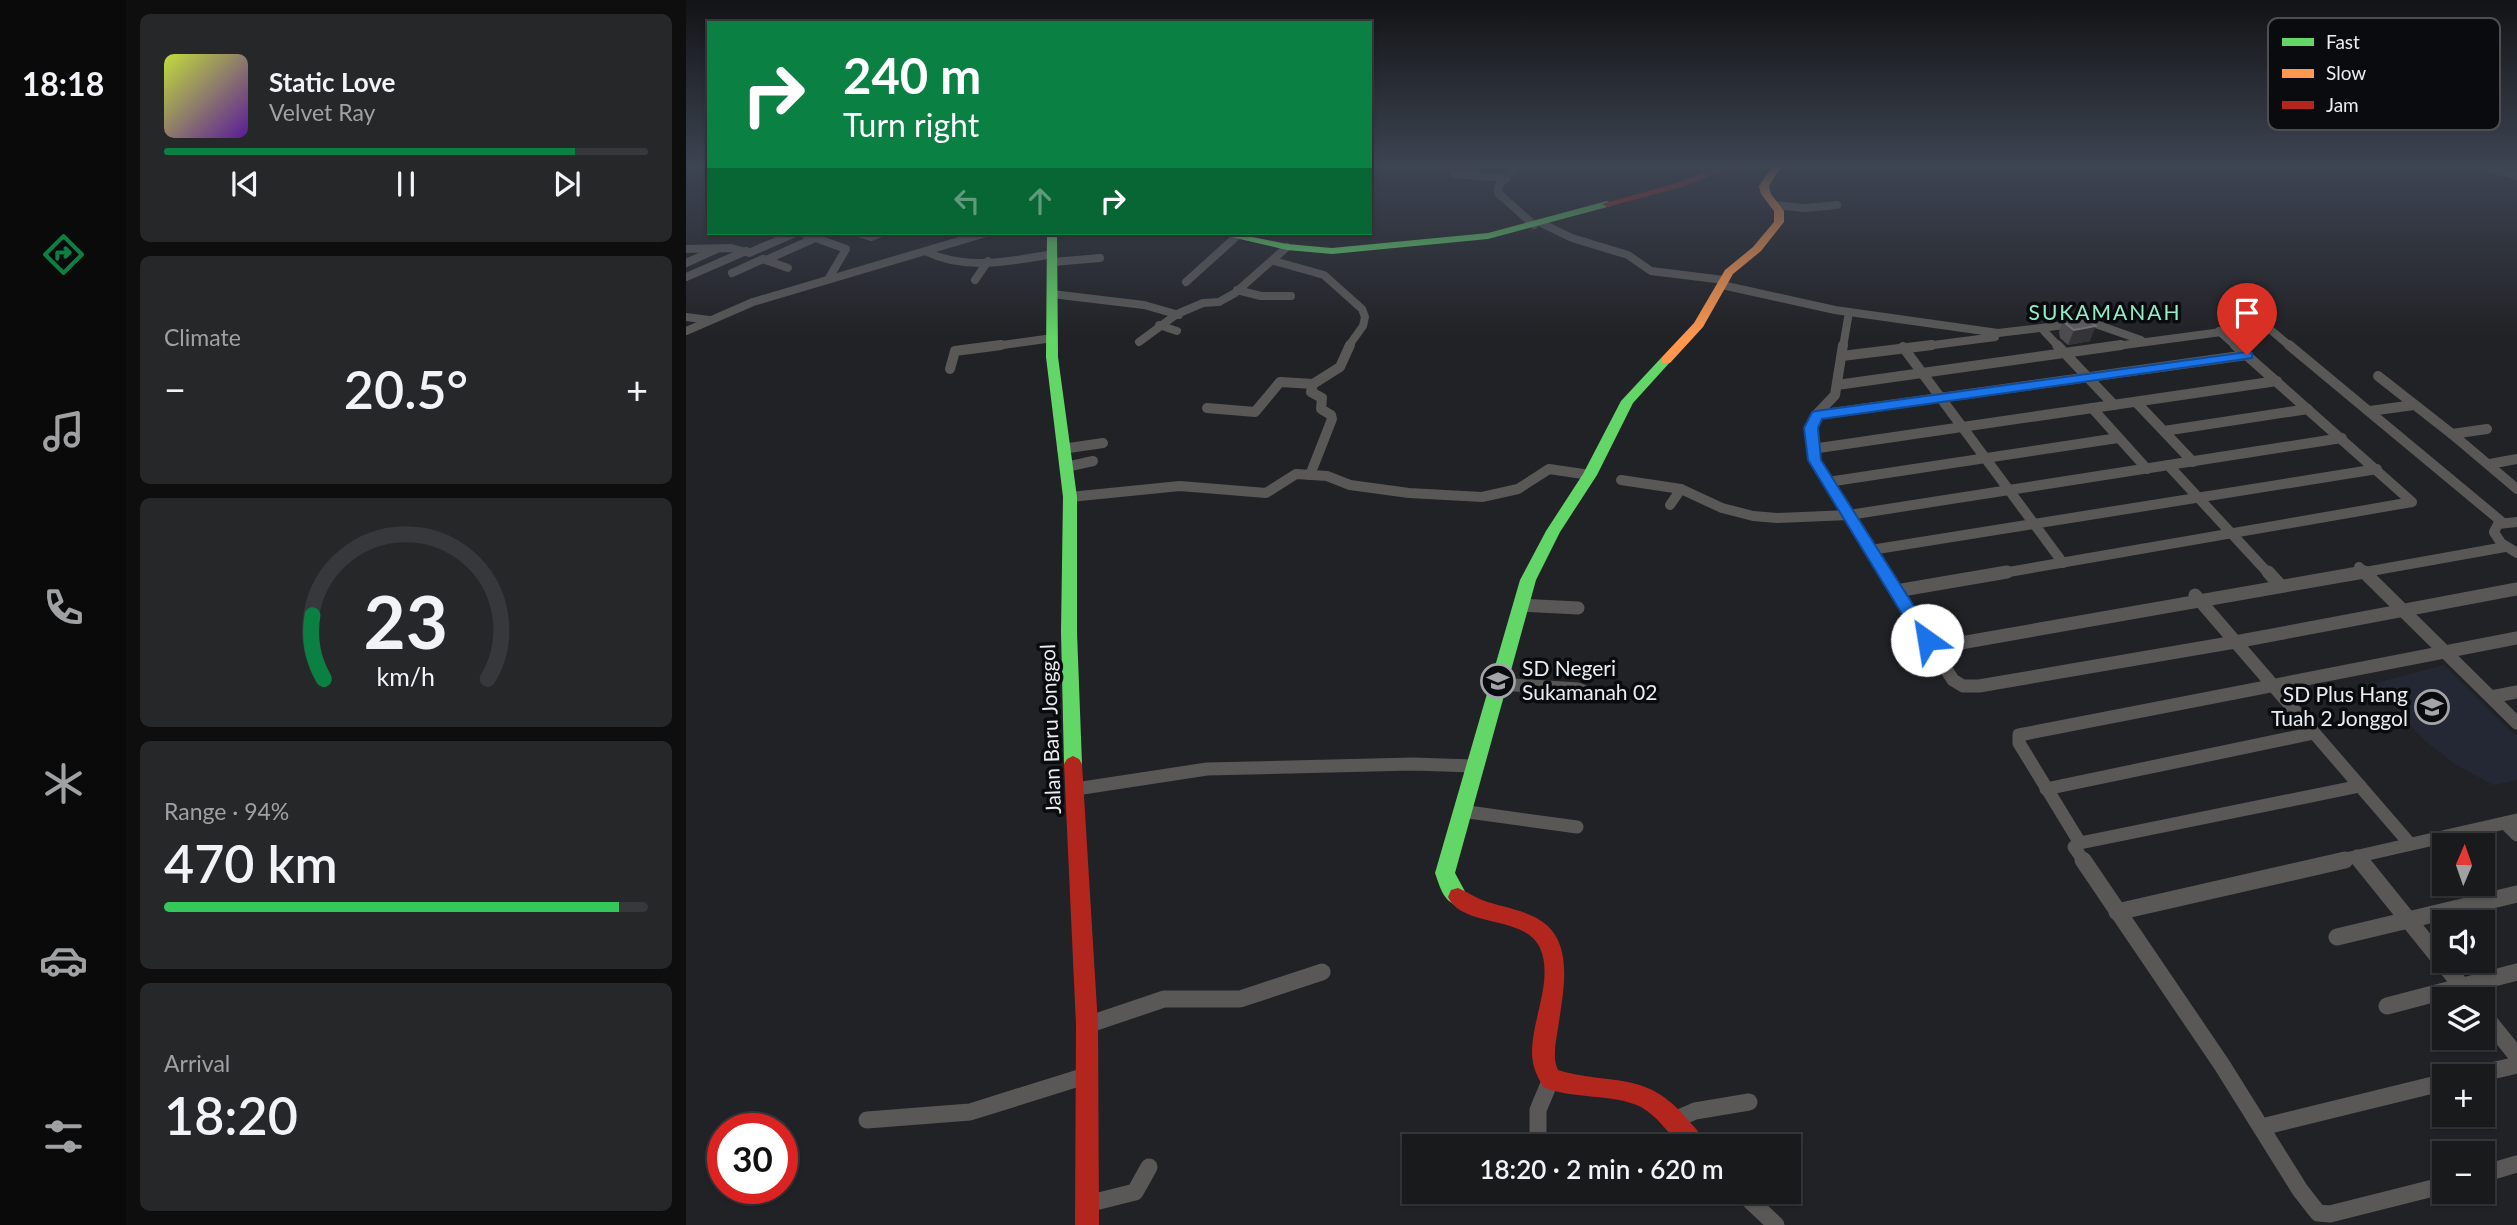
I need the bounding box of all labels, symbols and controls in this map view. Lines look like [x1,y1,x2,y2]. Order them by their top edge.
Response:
legend [2268,18,2500,130]
text: Fast [2326,30,2360,53]
text: 240 m [843,46,981,104]
icon: right [728,49,819,140]
text: Slow [2326,61,2366,84]
text: 18:18 [22,64,104,103]
text: Static Love [269,66,396,98]
text: Jam [2326,93,2359,116]
text: Velvet Ray [269,98,375,126]
text: Turn right [843,105,979,144]
icon: previous [226,165,264,203]
icon: pause [387,165,425,203]
icon: next [548,165,586,203]
icon: left [948,182,986,220]
icon: ahead [1021,182,1059,220]
icon: right [1094,182,1132,220]
icon: directions [39,230,88,279]
pin [2217,283,2277,355]
icon: arrive [2228,294,2266,332]
district label: SUKAMANAH [2029,299,2181,324]
text: Climate [164,323,241,351]
text: 20.5° [344,358,468,420]
text: − [164,366,186,412]
text: + [626,366,648,412]
icon: music [39,407,88,456]
text: 23 [364,577,448,665]
icon: phone [39,583,88,632]
position arrow [1890,603,1964,677]
street label: Jalan Baru Jonggol [1034,644,1065,814]
place label: SD Negeri Sukamanah 02 [1522,655,1657,704]
text: km/h [377,660,435,690]
school or university icon: SD Negeri Sukamanah 02 [1479,662,1517,700]
place label: SD Plus Hang Tuah 2 Jonggol [2271,681,2408,730]
school or university icon: SD Plus Hang Tuah 2 Jonggol [2413,688,2451,726]
icon: climate [39,759,88,808]
text: Range · 94% [164,797,289,825]
text: 470 km [164,832,338,894]
north arrow [2432,833,2496,896]
map controls [2432,833,2495,1204]
button: sound [2432,910,2495,973]
icon: car [39,936,88,985]
button: layers [2432,987,2495,1050]
text: Arrival [164,1049,230,1077]
button: + [2432,1064,2495,1127]
text: 18:20 [164,1084,298,1146]
icon: filters [39,1112,88,1161]
speed limit sign: 30 [707,1113,798,1204]
button: − [2432,1141,2495,1204]
text: 18:20 · 2 min · 620 m [1479,1153,1724,1185]

